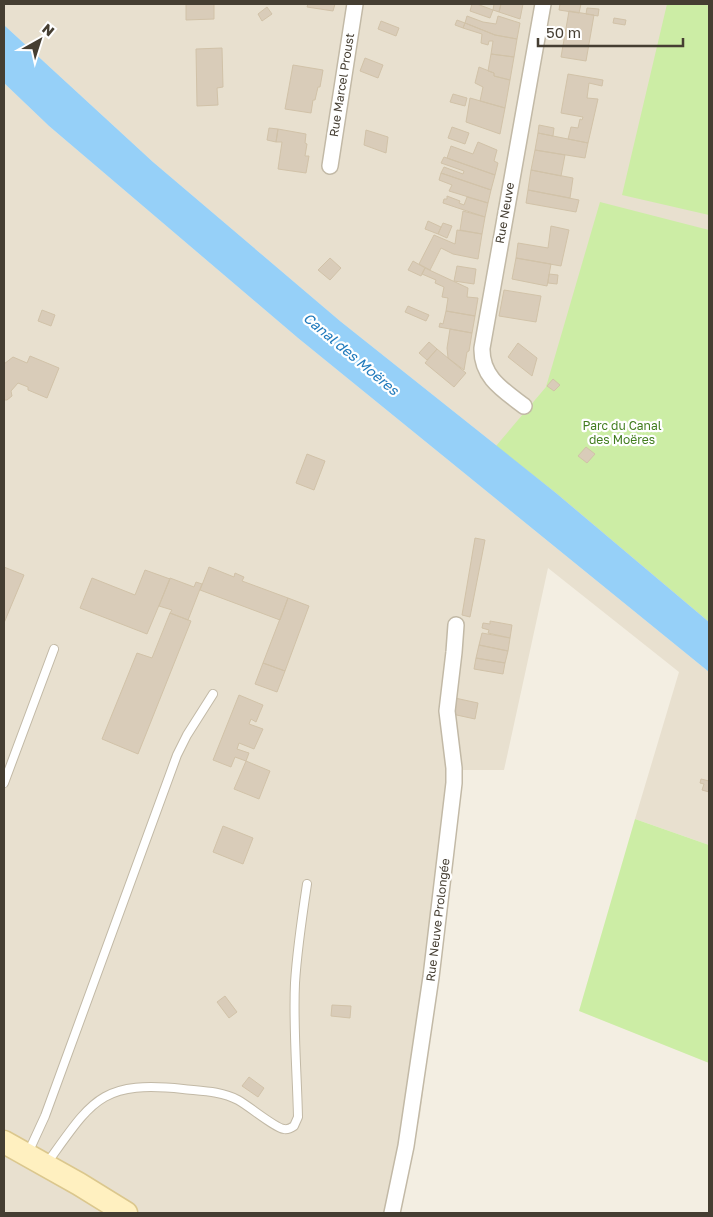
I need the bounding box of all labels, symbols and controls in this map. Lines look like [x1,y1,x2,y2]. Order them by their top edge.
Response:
north arrow [15,15,65,65]
scale bar [538,15,683,47]
text: N [39,20,58,39]
text: 50 m [546,23,581,41]
street label: Rue Marcel Proust [326,32,357,138]
street label: Rue Neuve [492,181,517,245]
water label: Canal des Moëres [300,309,403,399]
park label: Parc du Canal des Moëres [582,418,662,447]
street label: Rue Neuve Prolongée [422,857,453,982]

